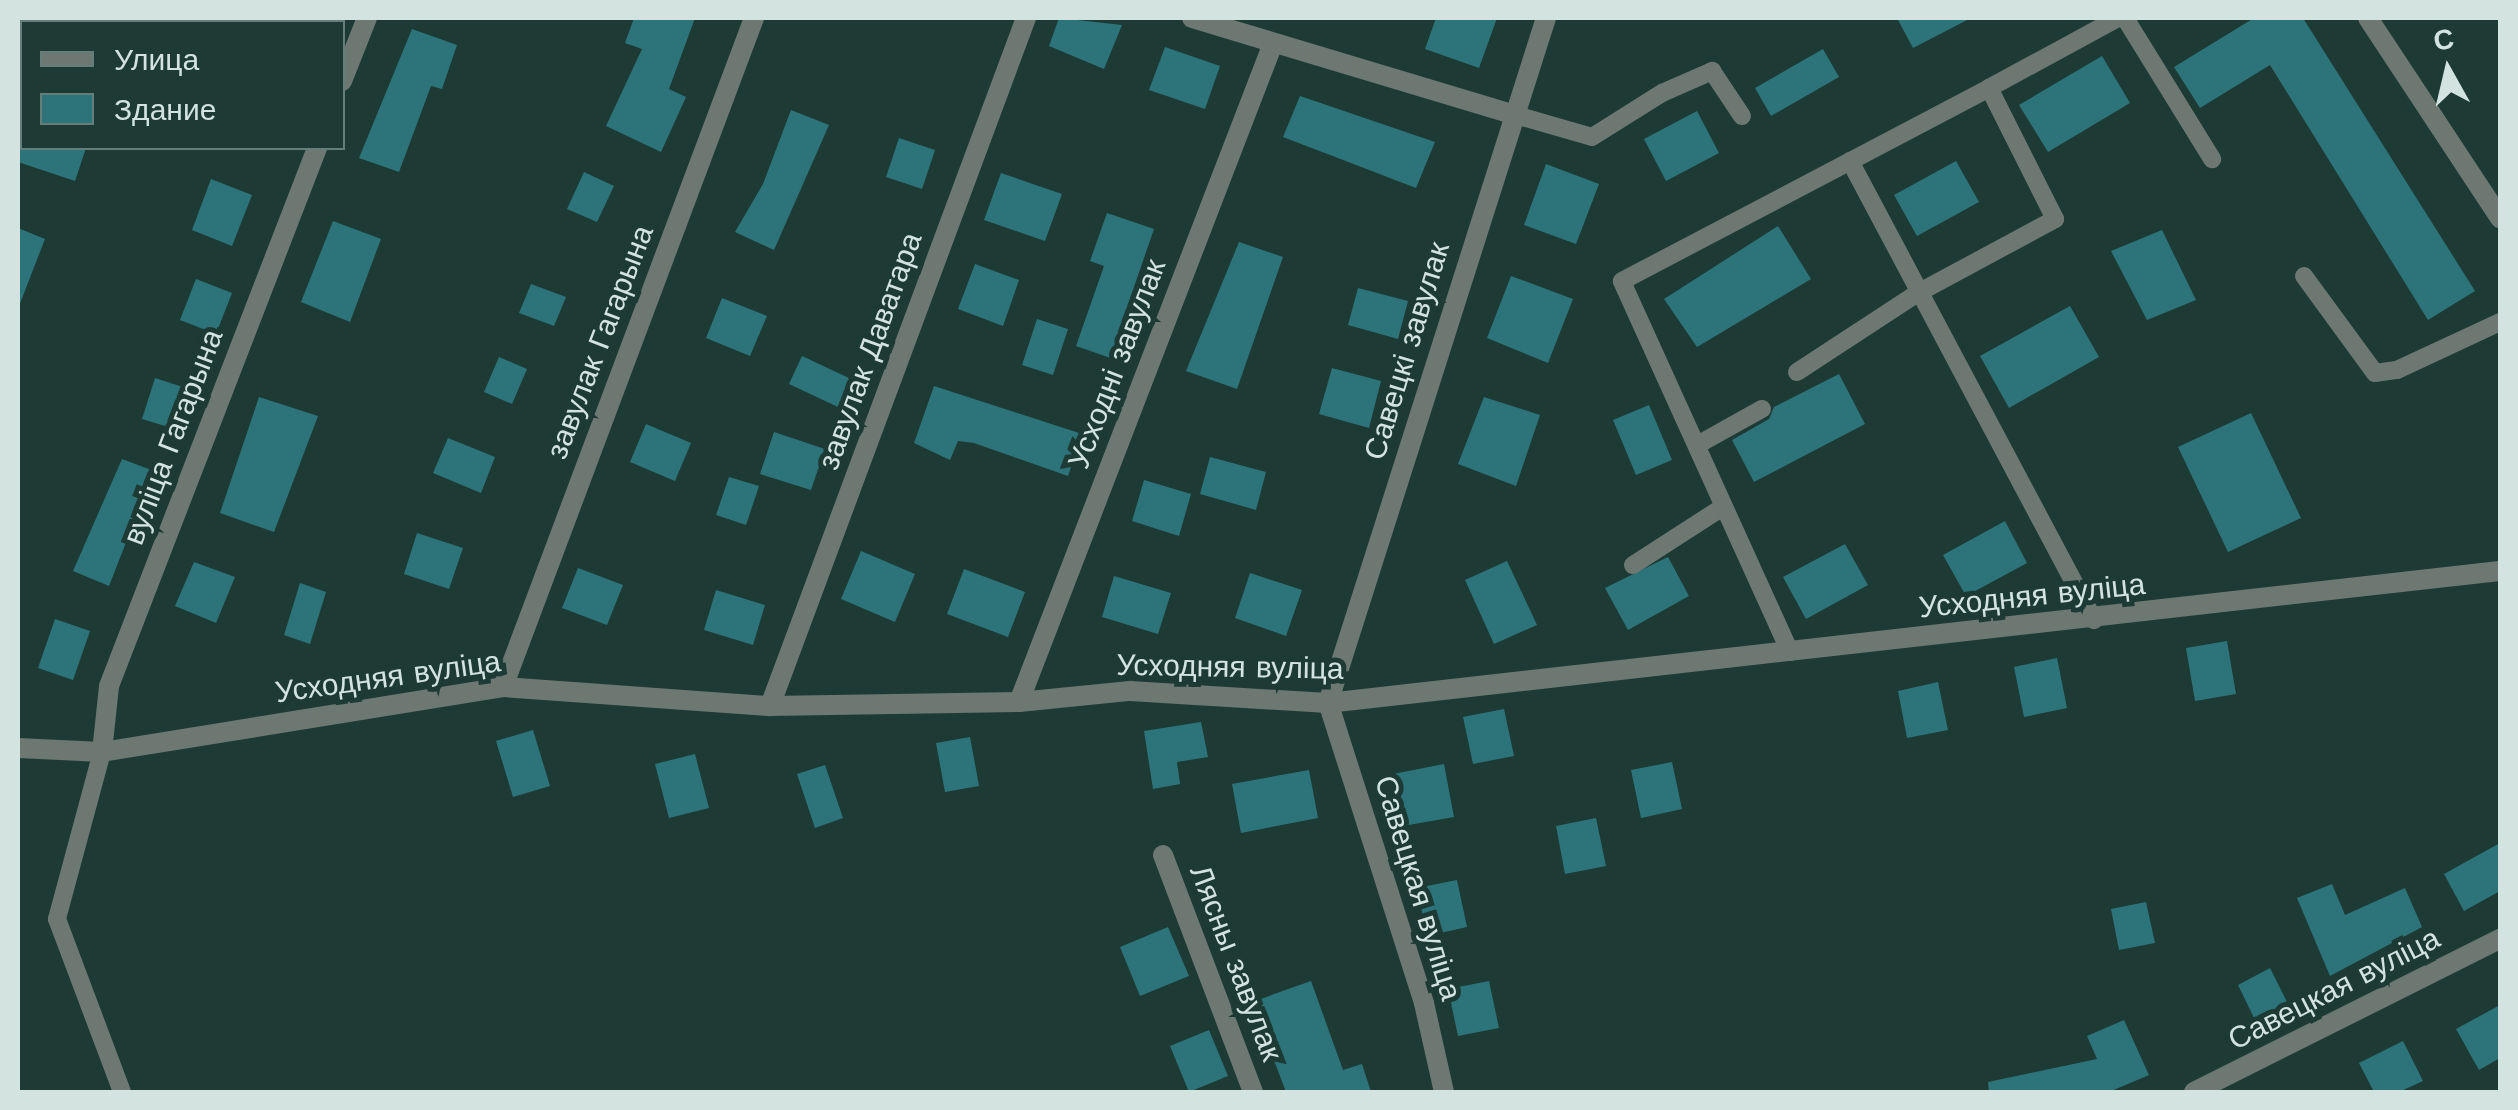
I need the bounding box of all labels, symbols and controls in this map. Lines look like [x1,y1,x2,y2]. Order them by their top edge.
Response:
legend [20,20,345,150]
north arrow [2398,20,2498,120]
text: С [2431,22,2456,58]
text: Улица [114,42,199,77]
text: Здание [114,92,216,127]
street label: завулак Гагарына [539,220,661,464]
street label: завулак Даватара [810,228,930,474]
street label: Савецкі завулак [1357,238,1457,464]
street label: Усходні завулак [1061,254,1173,474]
street label: вуліца Гагарына [115,324,231,550]
street label: Усходняя вуліца [1917,566,2147,626]
street label: Усходняя вуліца [273,643,503,711]
street label: Усходняя вуліца [1116,647,1344,687]
street label: Савецкая вуліца [1367,771,1469,1005]
street label: Лясны завулак [1182,860,1290,1066]
street label: Савецкая вуліца [2222,920,2446,1058]

